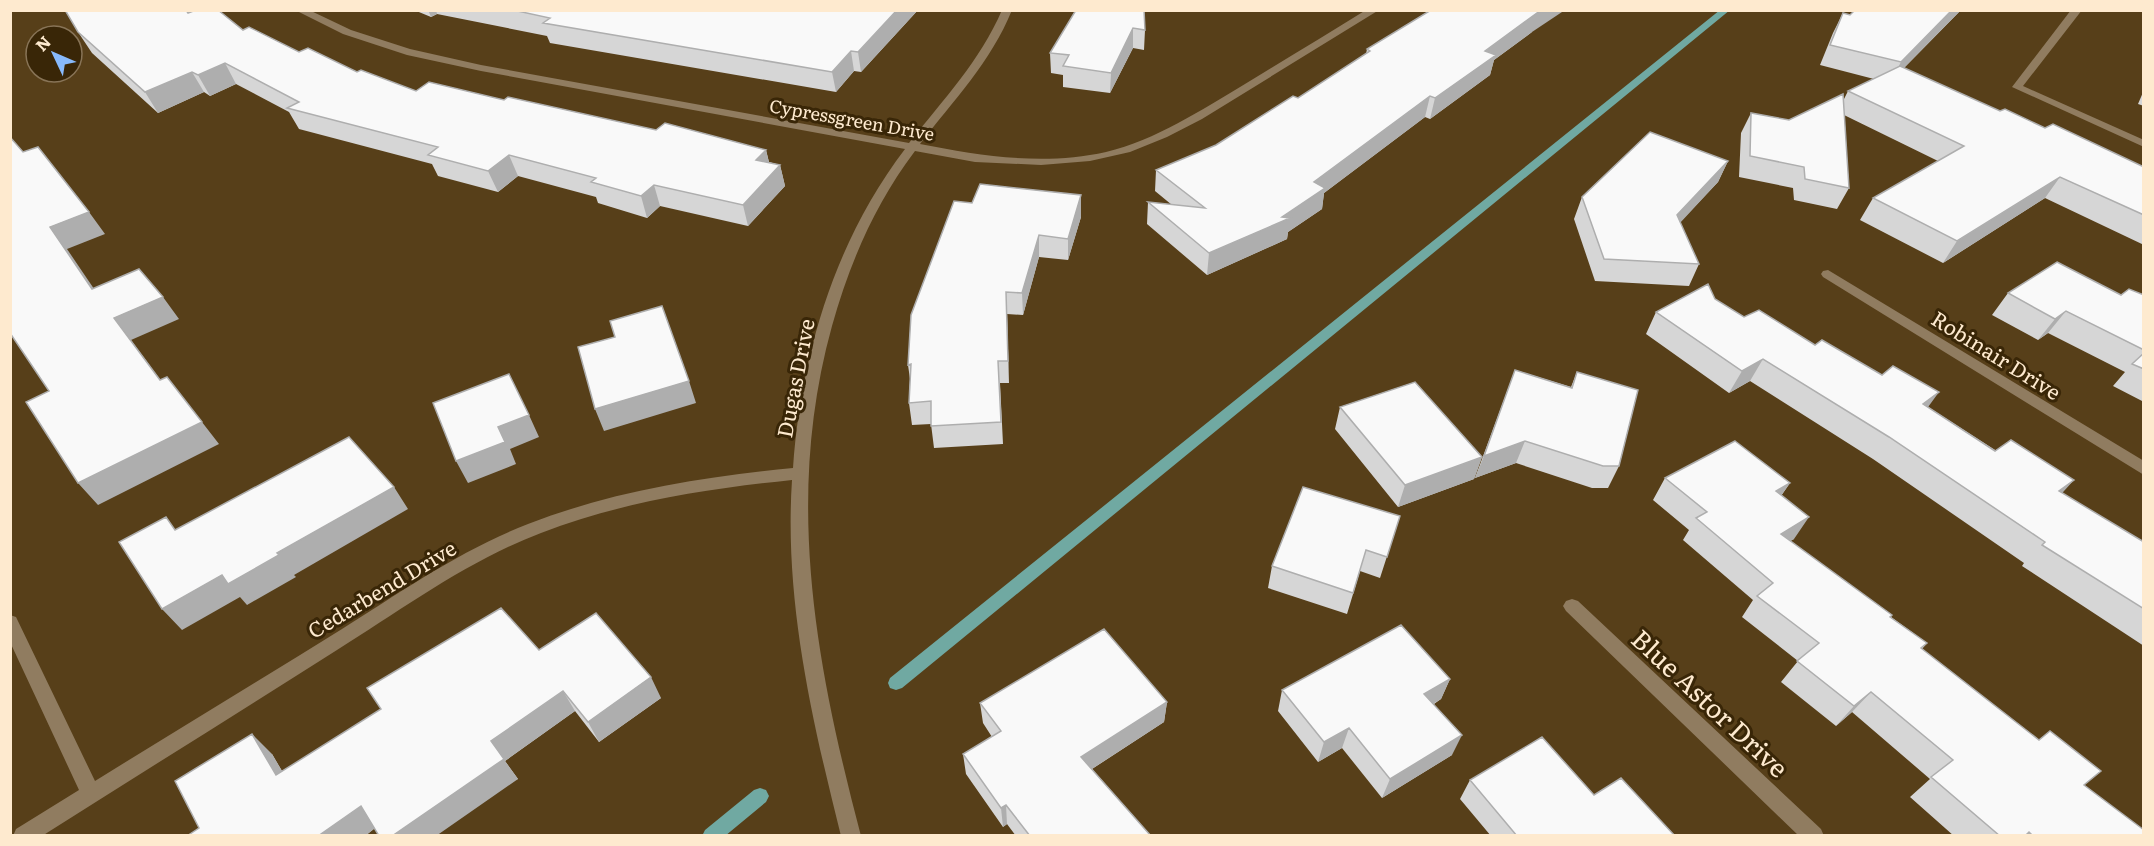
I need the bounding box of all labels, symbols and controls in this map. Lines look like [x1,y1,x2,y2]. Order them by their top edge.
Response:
north arrow [24,24,84,84]
text: N [29,30,56,56]
street label: Cypressgreen Drive [767,91,937,147]
street label: Robinair Drive [1926,302,2068,406]
street label: Dugas Drive [767,316,821,440]
street label: Cedarbend Drive [301,531,461,645]
street label: Blue Astor Drive [1624,619,1798,785]

